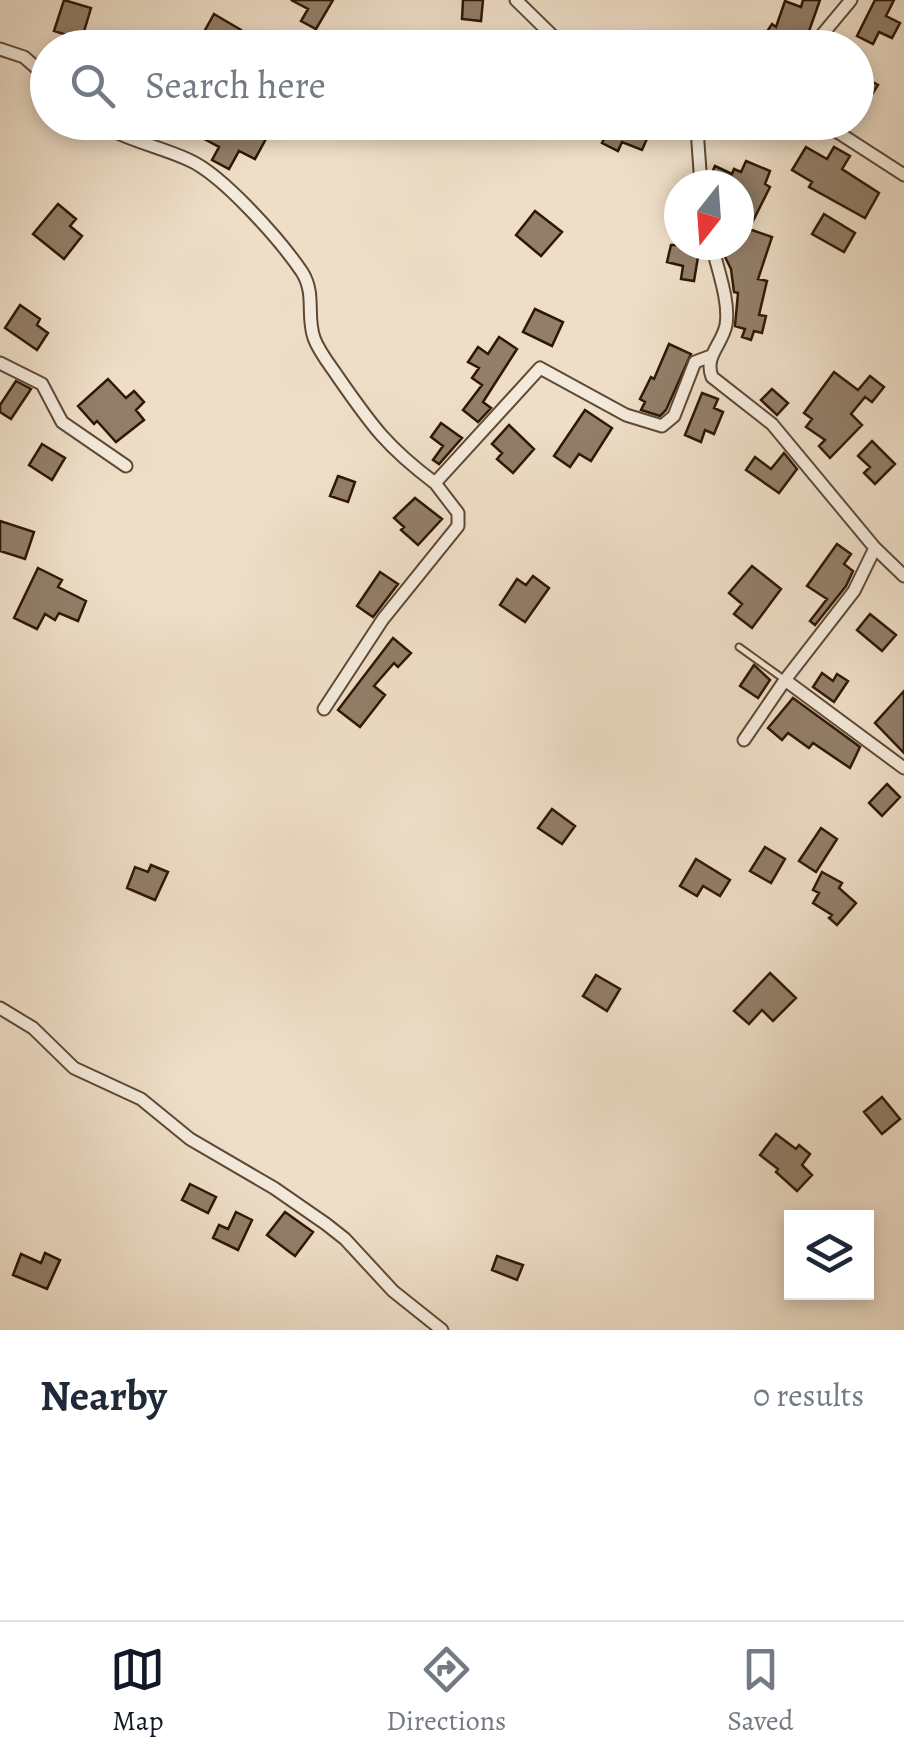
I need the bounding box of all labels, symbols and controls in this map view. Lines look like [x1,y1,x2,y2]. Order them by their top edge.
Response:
search box [30,30,874,140]
icon: search [65,58,120,113]
text: Search here [145,59,326,111]
north arrow [664,170,754,260]
map controls [784,1210,874,1300]
button: layers [784,1210,874,1300]
text: Nearby [40,1367,167,1424]
text: 0 results [753,1373,864,1417]
tab: Map [110,1642,165,1740]
tab: Directions [386,1642,506,1740]
tab: Saved [727,1642,794,1740]

